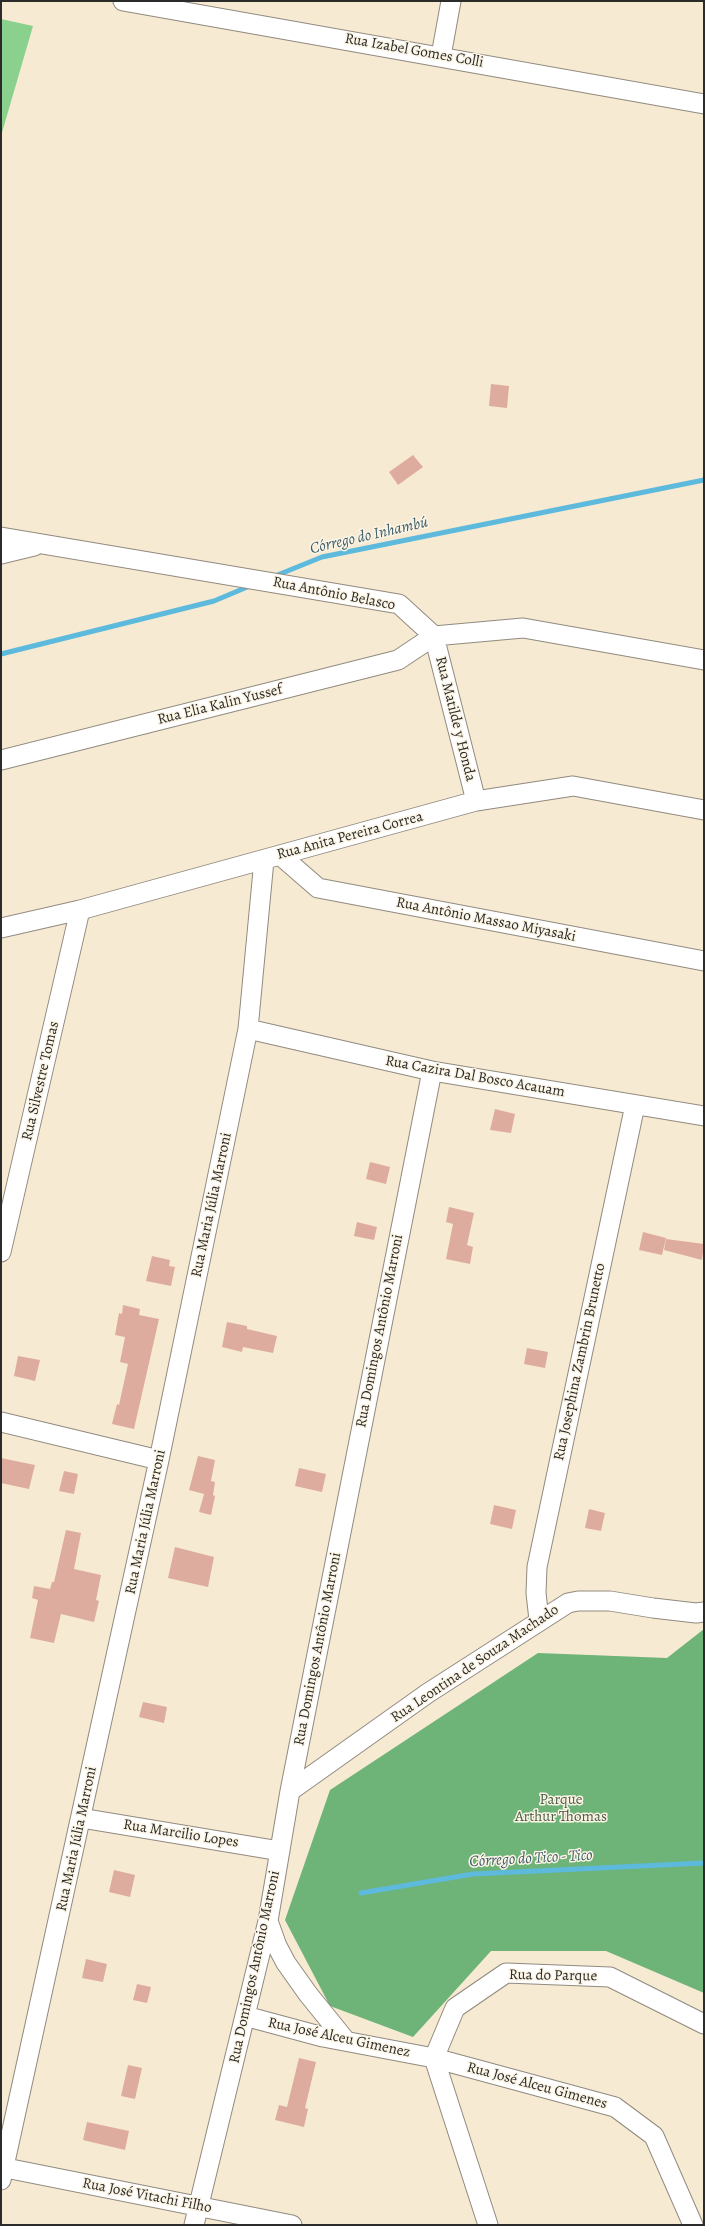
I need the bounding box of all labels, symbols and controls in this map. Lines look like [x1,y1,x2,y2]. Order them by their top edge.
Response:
street label: Rua Izabel Gomes Colli [343,30,485,72]
water label: Córrego do Inhambú [308,513,430,559]
street label: Rua Antônio Belasco [271,573,397,615]
street label: Rua Matilde y Honda [431,655,479,783]
street label: Rua Elia Kalin Yussef [156,681,284,729]
street label: Rua Anita Pereira Correa [275,808,425,864]
street label: Rua Antônio Massao Miyasaki [395,894,577,946]
street label: Rua Silvestre Tomas [18,1019,64,1143]
street label: Rua Cazira Dal Bosco Acauam [384,1052,566,1102]
street label: Rua Maria Júlia Marroni [188,1131,236,1279]
street label: Rua Domingos Antônio Marroni [352,1233,408,1429]
street label: Rua Josephina Zambrin Brunetto [550,1262,610,1462]
street label: Rua Maria Júlia Marroni [122,1448,170,1596]
street label: Rua Domingos Antônio Marroni [290,1551,346,1747]
street label: Rua Leontina de Souza Machado [388,1601,562,1727]
street label: Rua Maria Júlia Marroni [53,1765,101,1913]
park label: Parque Arthur Thomas [515,1791,607,1826]
street label: Rua Marcilio Lopes [122,1816,240,1852]
water label: Córrego do Tico - Tico [469,1846,593,1872]
street label: Rua Domingos Antônio Marroni [226,1869,284,2065]
street label: Rua do Parque [509,1966,597,1986]
street label: Rua José Alceu Gimenez [266,2014,412,2062]
street label: Rua José Alceu Gimenes [465,2059,609,2113]
street label: Rua José Vitachi Filho [81,2175,213,2217]

